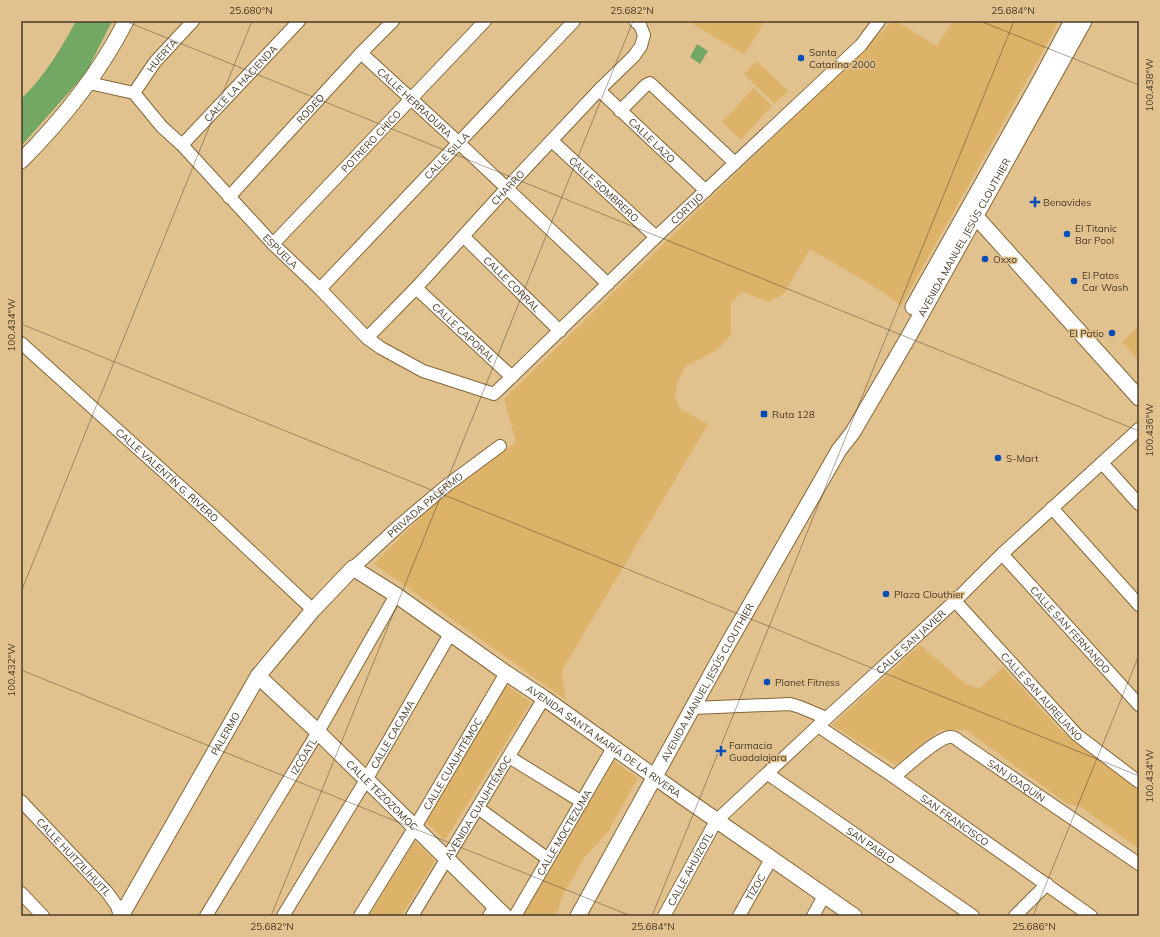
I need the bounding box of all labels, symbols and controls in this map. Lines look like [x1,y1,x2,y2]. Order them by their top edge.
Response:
text: 25.680°N [229,4,273,17]
text: 25.682°N [610,4,654,17]
text: 25.684°N [991,4,1035,17]
street label: HUERTA [144,35,180,74]
street label: CALLE LA HACIENDA [201,41,280,124]
place label: Santa Catarina 2000 [809,46,876,71]
marker: Santa Catarina 2000 [796,53,806,63]
text: 100.438°W [1143,58,1156,112]
street label: CALLE HERRADURA [375,65,455,140]
street label: RODEO [293,91,327,126]
street label: POTRERO CHICO [338,107,404,175]
street label: CALLE LAZO [626,115,678,165]
street label: CALLE SILLA [421,129,472,182]
street label: CALLE SOMBRERO [567,154,642,225]
street label: AVENIDA MANUEL JESÚS CLOUTHIER [915,156,1013,319]
street label: CHARRO [488,167,527,208]
street label: CORTIJO [667,189,706,227]
place label: Benavides [1043,196,1091,209]
marker: Benavides [1030,197,1040,207]
place label: El Titanic Bar Pool [1075,222,1117,247]
marker: El Titanic Bar Pool [1062,229,1072,239]
street label: ESPUELA [260,231,302,272]
street label: CALLE CORRAL [481,253,543,315]
place label: Oxxo [993,253,1017,266]
marker: Oxxo [980,254,990,264]
place label: El Patos Car Wash [1082,269,1128,294]
marker: El Patos Car Wash [1069,276,1079,286]
text: 100.434°W [5,298,18,352]
street label: CALLE CAPORAL [429,300,498,365]
place label: El Patio [1069,327,1104,340]
marker: El Patio [1107,328,1117,338]
text: 100.436°W [1143,403,1156,457]
place label: Ruta 128 [772,408,815,421]
marker: Ruta 128 [759,409,769,419]
street label: CALLE VALENTÍN G. RIVERO [113,425,222,525]
place label: S-Mart [1006,452,1039,465]
marker: S-Mart [993,453,1003,463]
street label: PRIVADA PALERMO [384,469,466,540]
street label: CALLE SAN FERNANDO [1028,583,1114,676]
place label: Plaza Clouthier [894,588,965,601]
marker: Plaza Clouthier [881,589,891,599]
street label: AVENIDA MANUEL JESÚS CLOUTHIER [658,601,756,764]
street label: CALLE SAN JAVIER [873,606,948,677]
text: 100.432°W [5,643,18,697]
street label: CALLE SAN AURELIANO [998,649,1085,744]
place label: Planet Fitness [775,676,840,689]
marker: Planet Fitness [762,677,772,687]
street label: AVENIDA SANTA MARÍA DE LA RIVERA [524,682,684,801]
street label: CALLE CACAMA [367,697,418,771]
street label: PALERMO [208,709,243,758]
street label: CALLE CUAUHTÉMOC [420,715,485,812]
street label: IZCÓATL [287,735,320,777]
place label: Farmacia Guadalajara [729,739,786,764]
marker: Farmacia Guadalajara [716,746,726,756]
text: 100.434°W [1143,749,1156,803]
street label: AVENIDA CUAUHTÉMOC [442,753,514,861]
street label: SAN JOAQUÍN [985,756,1048,804]
street label: CALLE TEZOZOMOC [344,757,421,833]
street label: CALLE MOCTEZUMA [534,786,594,878]
street label: SAN FRANCISCO [918,791,992,849]
street label: CALLE HUITZILÍHUITL [34,815,114,899]
street label: SAN PABLO [844,824,898,867]
street label: CALLE AHUÍZOTL [664,829,716,908]
street label: TÍZOC [742,871,768,903]
text: 25.682°N [250,920,294,933]
text: 25.684°N [631,920,675,933]
text: 25.686°N [1012,920,1056,933]

